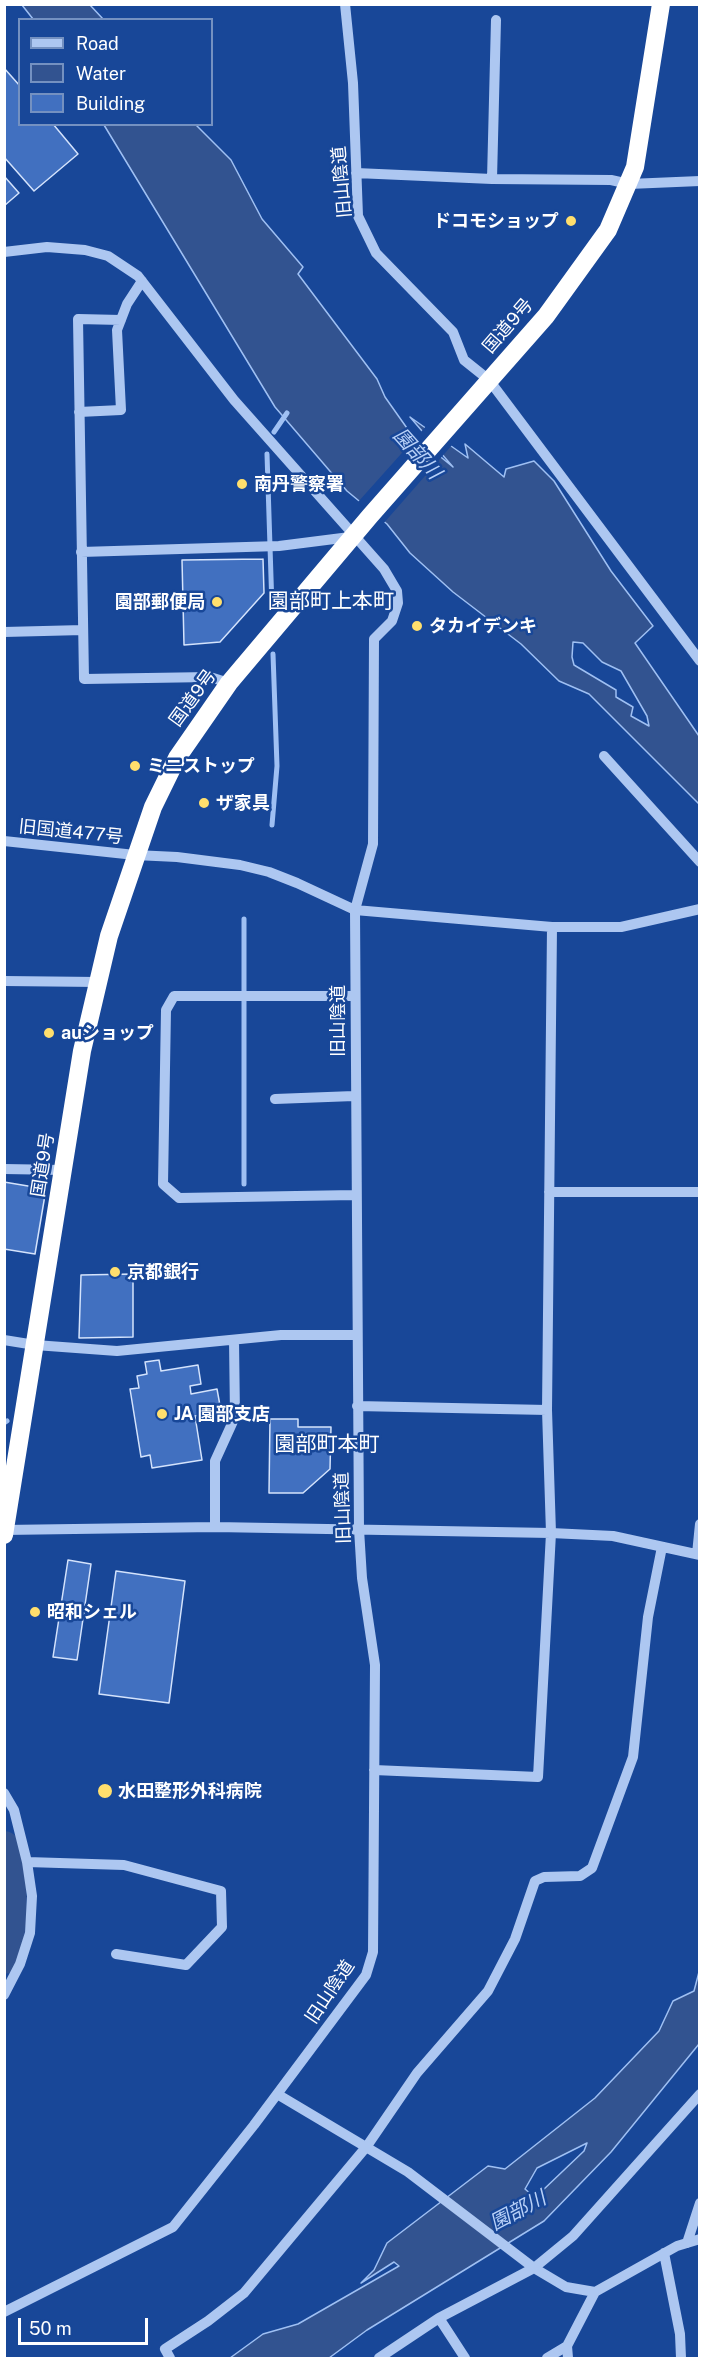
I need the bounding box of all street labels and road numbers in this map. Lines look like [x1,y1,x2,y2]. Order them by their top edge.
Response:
street label: 旧山陰道 [328,145,356,219]
street label: 国道9号 [478,294,538,358]
street label: 国道9号 [165,665,221,731]
street label: 旧国道477号 [18,816,124,848]
street label: 旧山陰道 [327,985,349,1057]
street label: 国道9号 [27,1131,59,1199]
street label: 旧山陰道 [331,1472,355,1544]
street label: 旧山陰道 [301,1956,359,2028]

